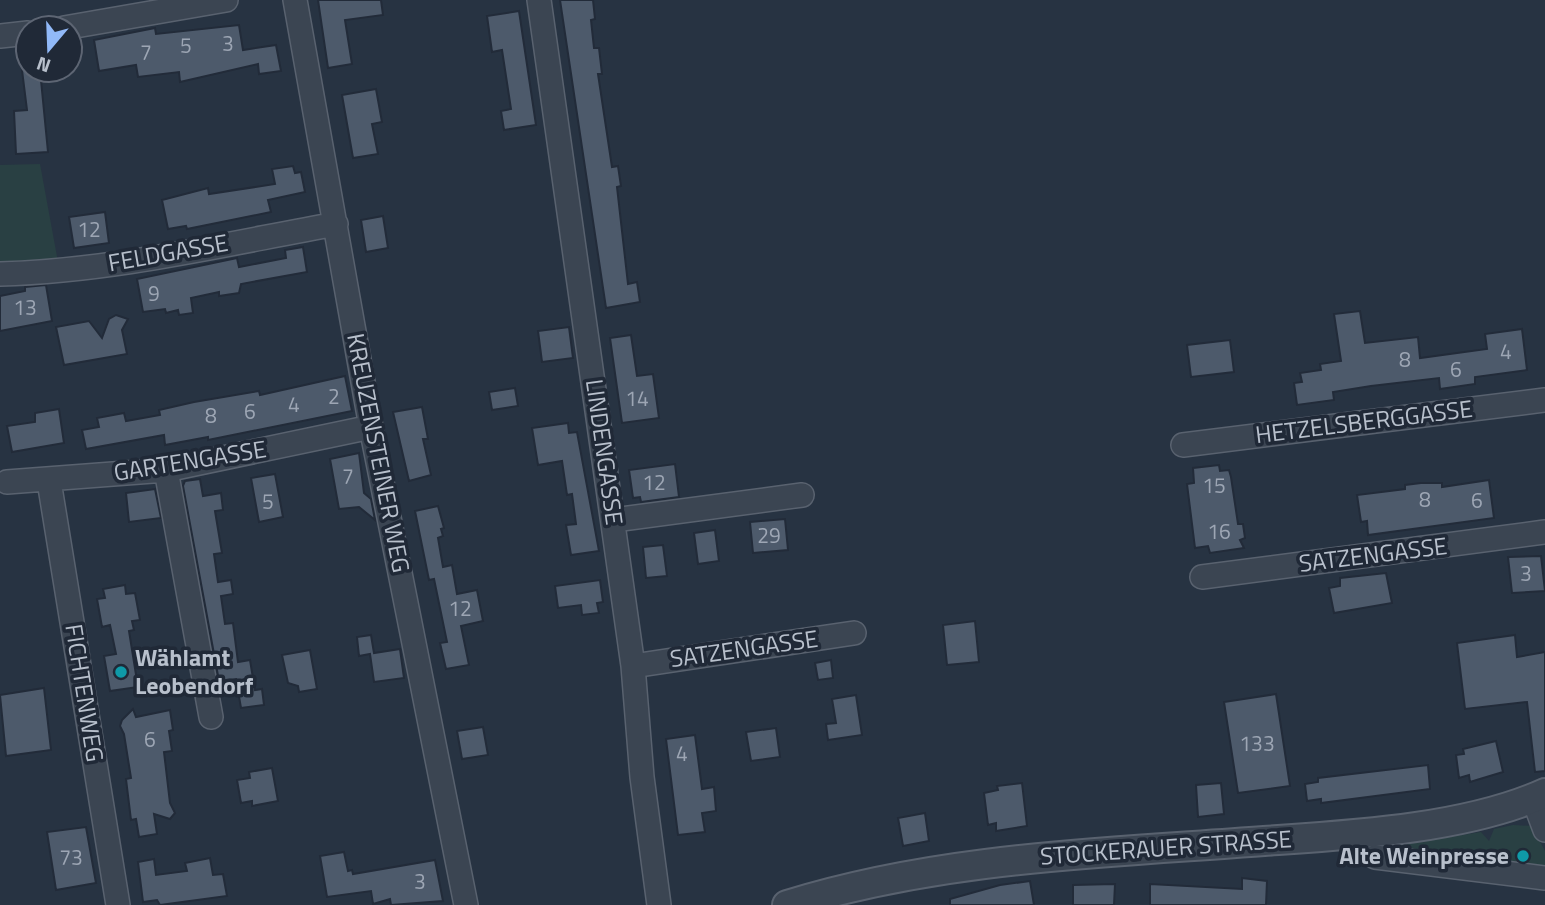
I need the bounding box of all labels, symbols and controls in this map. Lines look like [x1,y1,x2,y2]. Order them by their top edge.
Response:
north arrow [14,14,84,84]
house number: 3 [222,27,234,59]
house number: 5 [180,29,192,61]
house number: 7 [140,36,152,68]
text: N [32,50,54,81]
house number: 12 [77,213,101,245]
street label: FELDGASSE [105,224,231,280]
house number: 9 [148,277,160,309]
house number: 13 [13,291,37,323]
street label: KREUZENSTEINER WEG [338,330,420,576]
house number: 4 [1500,335,1512,367]
house number: 8 [1399,343,1411,375]
house number: 6 [1450,353,1462,385]
street label: LINDENGASSE [577,377,633,527]
house number: 2 [328,380,340,412]
house number: 14 [625,382,649,414]
house number: 4 [288,388,300,420]
street label: HETZELSBERGGASSE [1253,390,1475,452]
house number: 6 [244,395,256,427]
house number: 8 [205,399,217,431]
street label: GARTENGASSE [111,430,269,490]
house number: 7 [342,460,354,492]
house number: 12 [642,466,666,498]
house number: 15 [1202,469,1226,501]
house number: 8 [1419,483,1431,515]
house number: 6 [1471,484,1483,516]
house number: 5 [262,485,274,517]
house number: 16 [1207,515,1231,547]
house number: 29 [757,519,781,551]
street label: SATZENGASSE [1297,527,1449,581]
house number: 3 [1520,557,1532,589]
house number: 12 [448,592,472,624]
street label: SATZENGASSE [668,620,820,676]
street label: FICHTENWEG [56,621,114,764]
place label: Wählamt Leobendorf [135,639,254,703]
marker: Wählamt Leobendorf [113,664,129,680]
house number: 6 [144,723,156,755]
house number: 133 [1239,727,1275,759]
house number: 4 [676,737,688,769]
street label: STOCKERAUER STRASSE [1039,820,1293,874]
place label: Alte Weinpresse [1339,837,1509,873]
house number: 73 [59,841,83,873]
marker: Alte Weinpresse [1515,848,1531,864]
house number: 3 [414,865,426,897]

